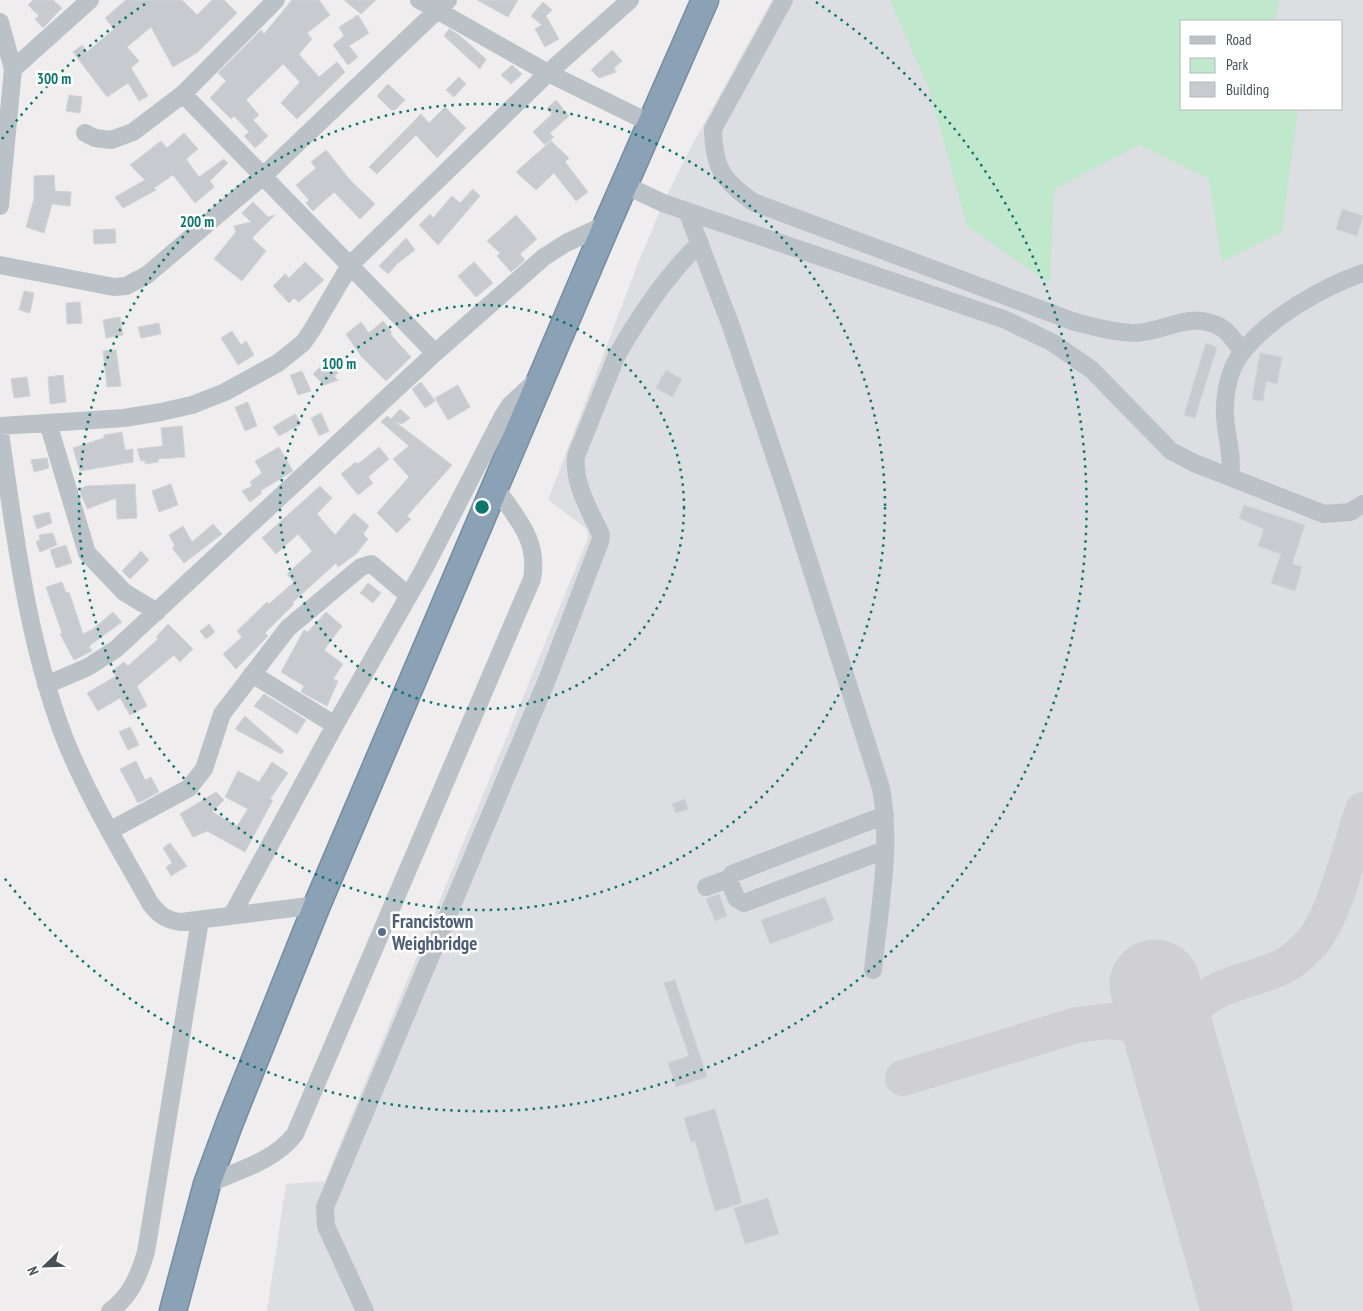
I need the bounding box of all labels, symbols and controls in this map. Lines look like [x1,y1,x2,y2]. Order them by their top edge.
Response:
legend [1180,20,1343,110]
text: Road [1226,30,1252,49]
text: Park [1226,55,1248,74]
text: 300 m [37,69,71,88]
text: Building [1226,80,1269,99]
text: 200 m [180,212,214,231]
text: 100 m [322,354,356,373]
centre of rings [473,498,491,516]
place label: Francistown Weighbridge [391,909,477,955]
marker: Francistown Weighbridge [376,926,388,938]
north arrow [20,1241,70,1291]
text: N [23,1264,43,1278]

